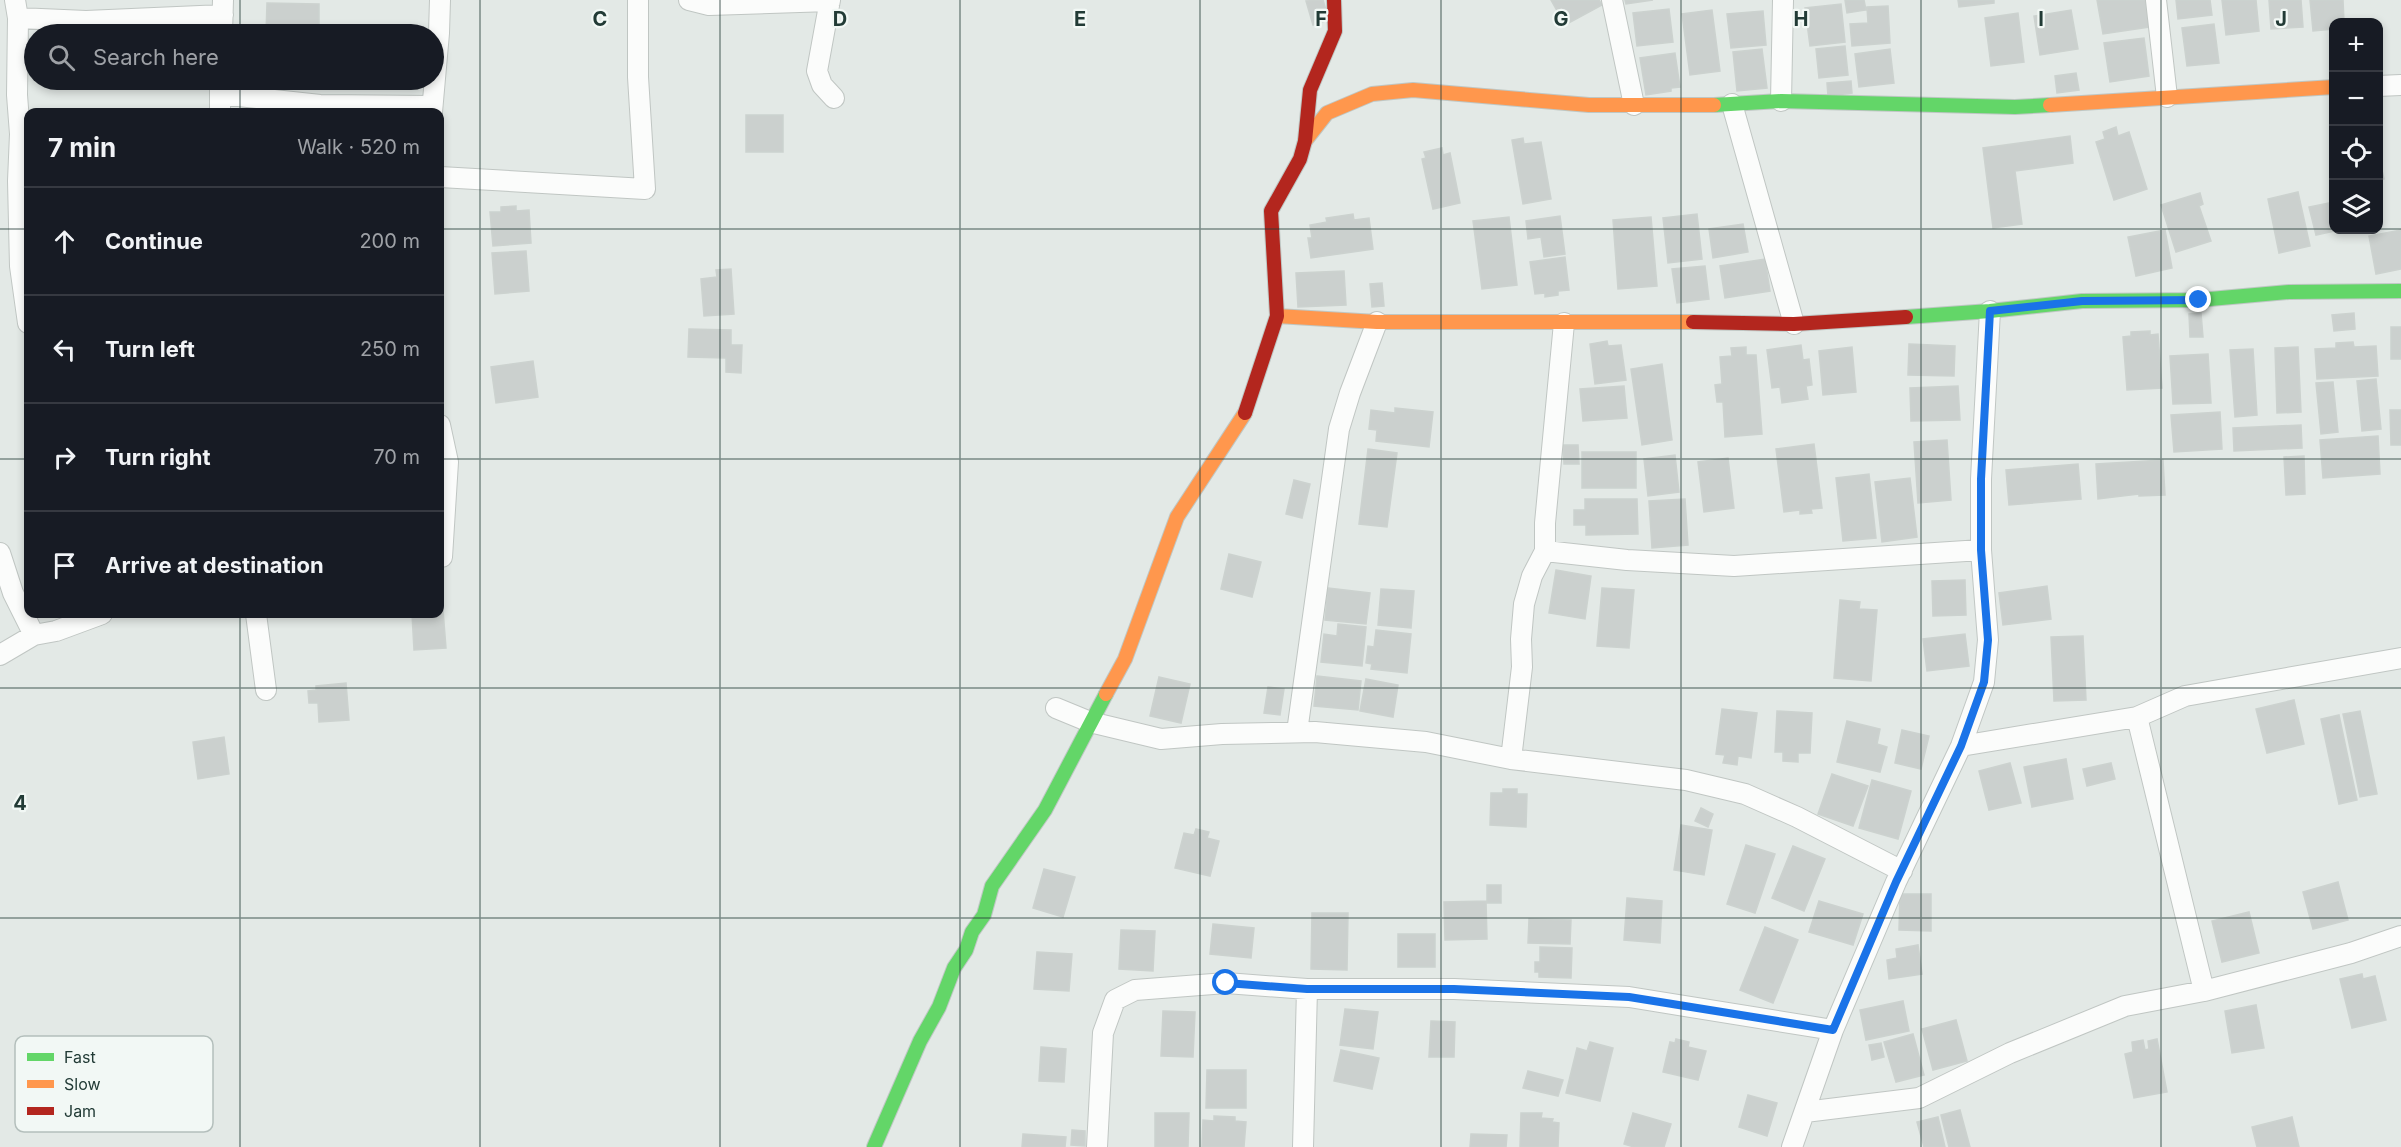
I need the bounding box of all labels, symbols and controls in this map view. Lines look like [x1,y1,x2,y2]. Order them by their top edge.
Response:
text: C [593,7,607,31]
text: D [833,7,847,31]
text: E [1074,7,1086,31]
text: F [1315,7,1327,31]
text: G [1553,7,1569,31]
text: H [1794,7,1808,31]
text: I [2038,7,2044,31]
text: J [2275,7,2287,31]
map controls [2329,18,2383,234]
button: + [2329,18,2383,72]
search box [24,24,444,90]
icon: search [45,41,78,74]
text: Search here [93,44,219,70]
button: − [2329,72,2383,126]
button: locate [2329,126,2383,180]
text: 7 min [48,132,116,163]
text: Walk · 520 m [297,135,420,159]
button: layers [2329,180,2383,234]
icon: ahead [48,225,81,258]
text: Continue [105,228,203,254]
text: 200 m [359,229,420,253]
route end [2185,286,2211,312]
icon: left [48,333,81,366]
text: Turn left [105,336,195,362]
text: 250 m [360,337,420,361]
icon: right [48,441,81,474]
text: Turn right [105,444,211,470]
text: 70 m [373,445,420,469]
icon: arrive [48,549,81,582]
text: Arrive at destination [105,552,324,578]
text: 4 [13,791,27,815]
route start [1212,969,1238,995]
legend [15,1036,213,1132]
text: Fast [64,1047,96,1067]
text: Slow [64,1074,101,1094]
text: Jam [64,1101,96,1121]

